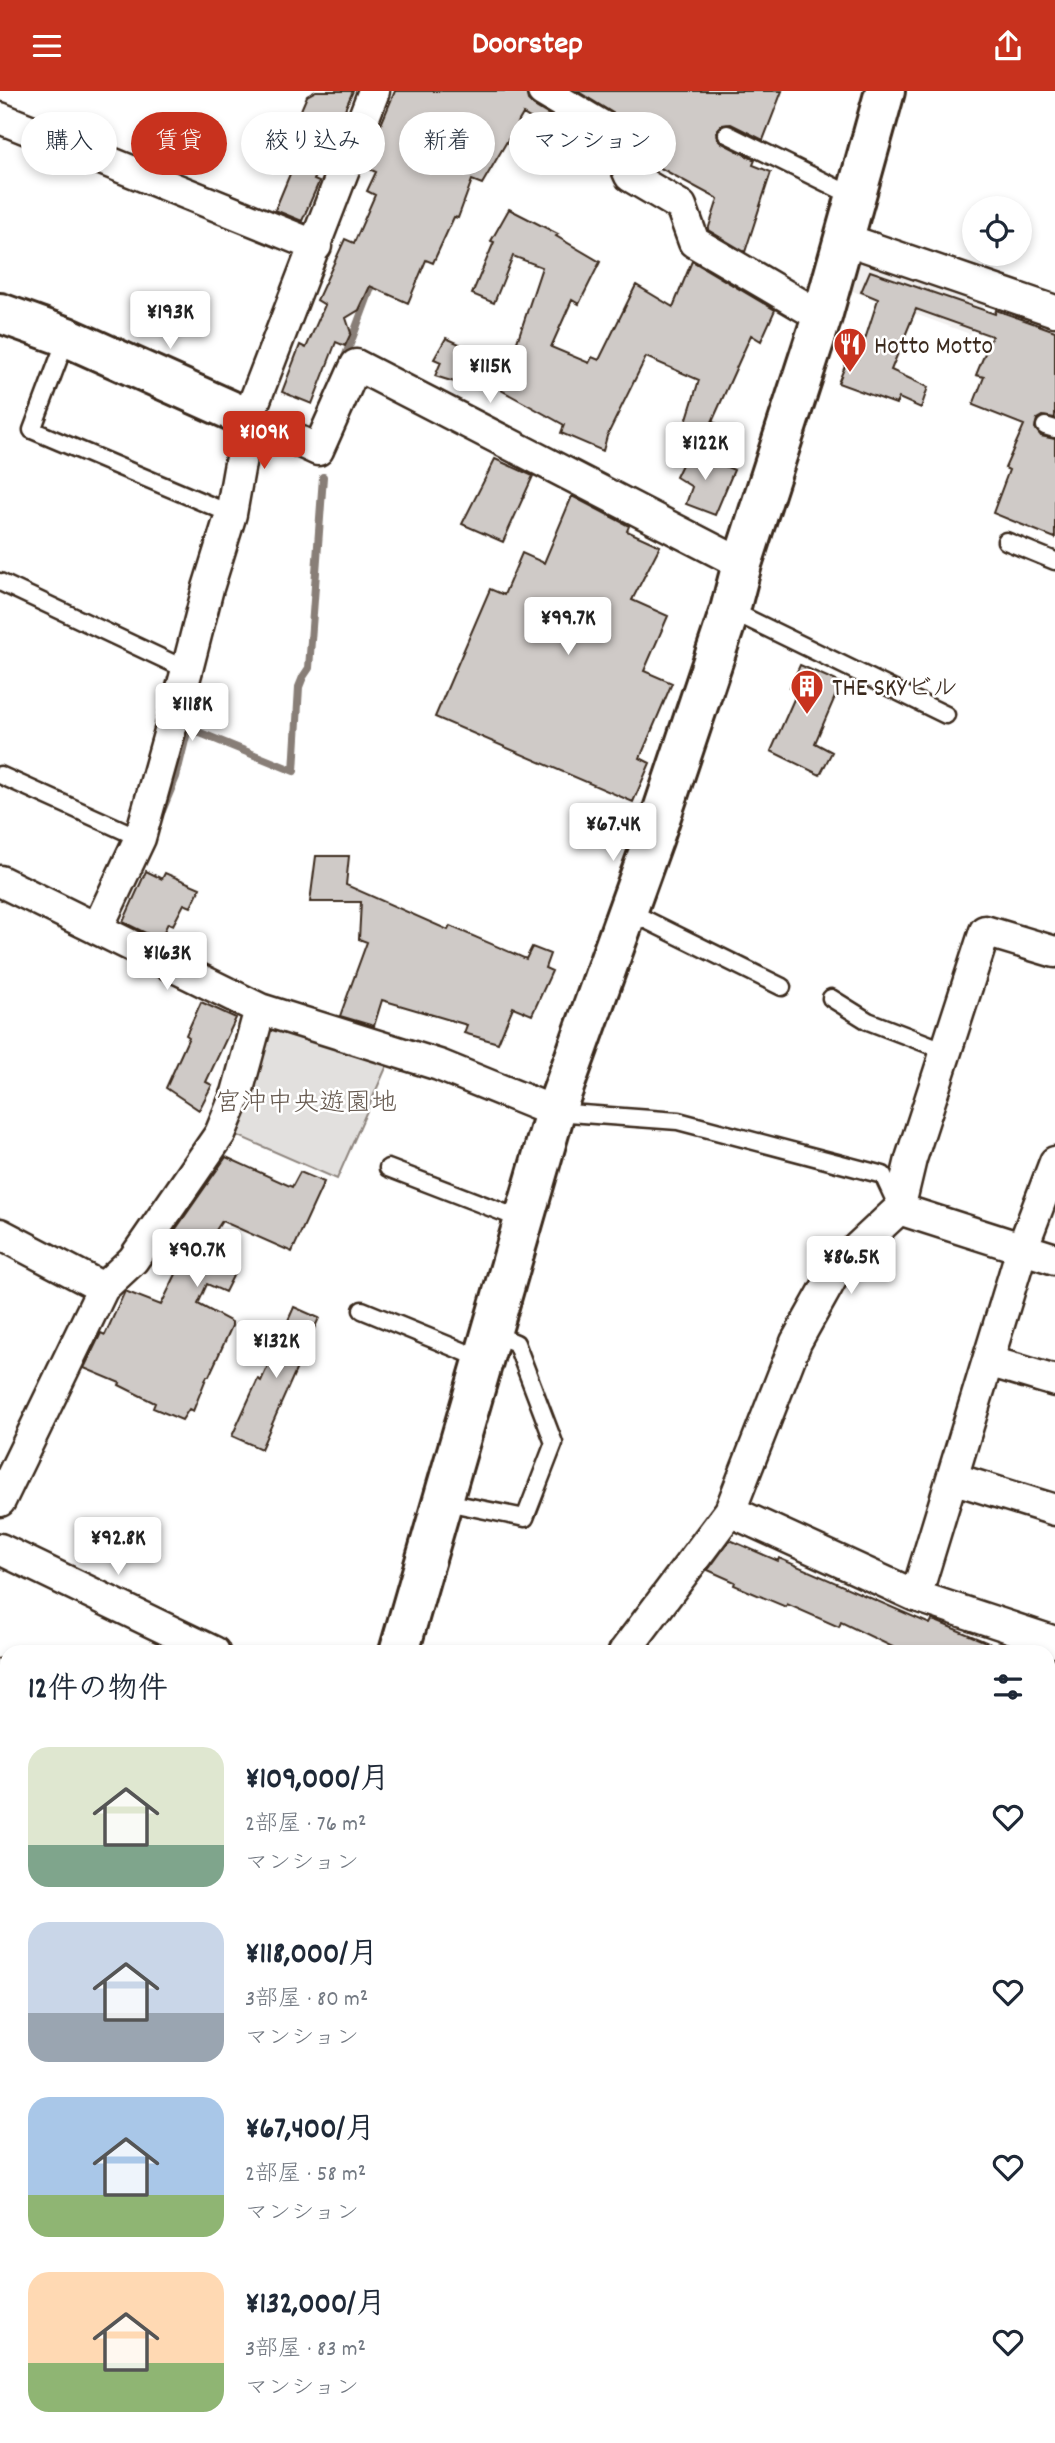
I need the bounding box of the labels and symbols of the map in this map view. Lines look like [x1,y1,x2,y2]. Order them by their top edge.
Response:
pin: ¥193K [121,292,219,351]
restaurant icon: Hotto Motto [831,325,869,374]
place label: Hotto Motto [874,329,993,366]
pin: ¥115K [441,345,539,405]
pin: ¥109K [215,411,313,471]
pin: ¥122K [656,423,754,482]
pin: ¥99.7K [511,597,625,657]
building icon: THE SKYビル [788,667,826,716]
place label: THE SKYビル [832,671,958,708]
pin: ¥118K [143,683,241,743]
pin: ¥67.4K [556,803,670,863]
pin: ¥163K [118,933,216,992]
park label: 宮沖中央遊園地 [215,1086,397,1123]
pin: ¥90.7K [140,1229,254,1289]
pin: ¥86.5K [794,1237,908,1296]
pin: ¥132K [227,1321,325,1380]
pin: ¥92.8K [61,1517,175,1577]

